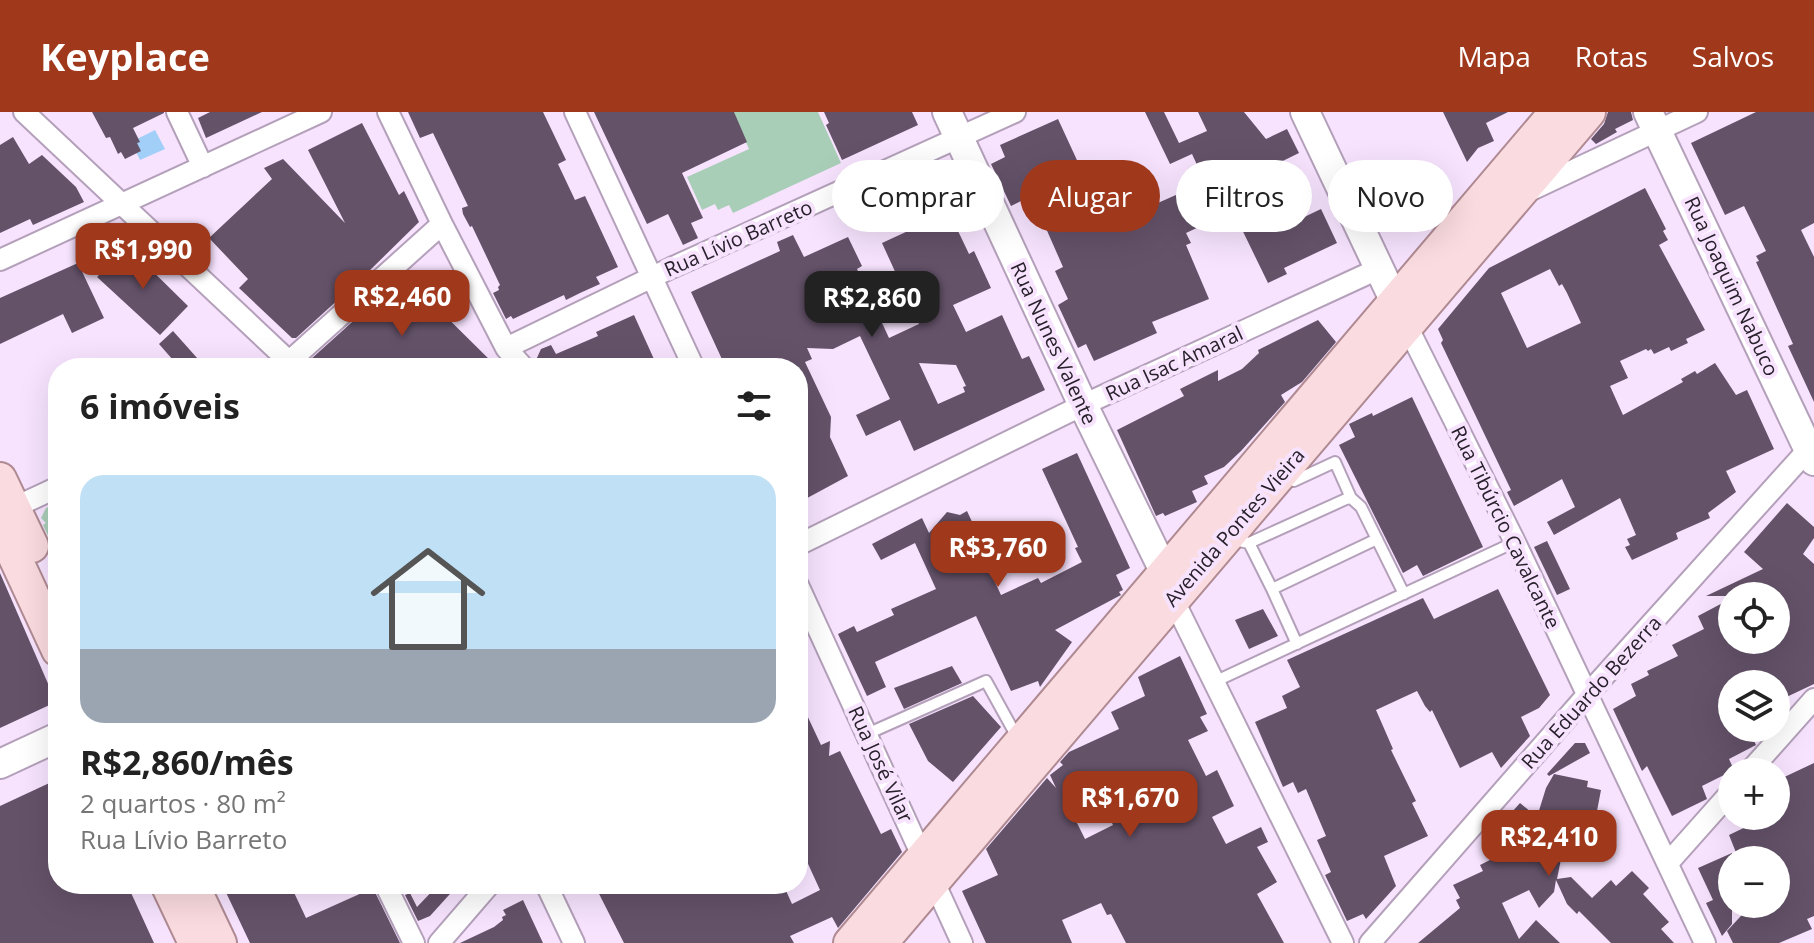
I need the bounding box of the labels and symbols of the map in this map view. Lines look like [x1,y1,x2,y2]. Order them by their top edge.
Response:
street label: Rua Joaquim Nabuco [1679,192,1785,380]
street label: Rua Lívio Barreto [660,193,816,283]
pin: R$1,990 [69,223,217,291]
street label: Rua Nunes Valente [1004,257,1104,429]
pin: R$2,460 [328,270,476,338]
pin: R$2,860 [798,271,946,339]
street label: Rua Isac Amaral [1101,319,1247,407]
street label: Rua Tibúrcio Cavalcante [1445,421,1567,633]
street label: Avenida Pontes Vieira [1158,442,1310,612]
pin: R$3,760 [924,521,1072,589]
street label: Rua Eduardo Bezerra [1515,610,1667,774]
street label: Rua José Vilar [842,701,920,827]
pin: R$1,670 [1056,771,1204,839]
pin: R$2,410 [1475,810,1623,878]

